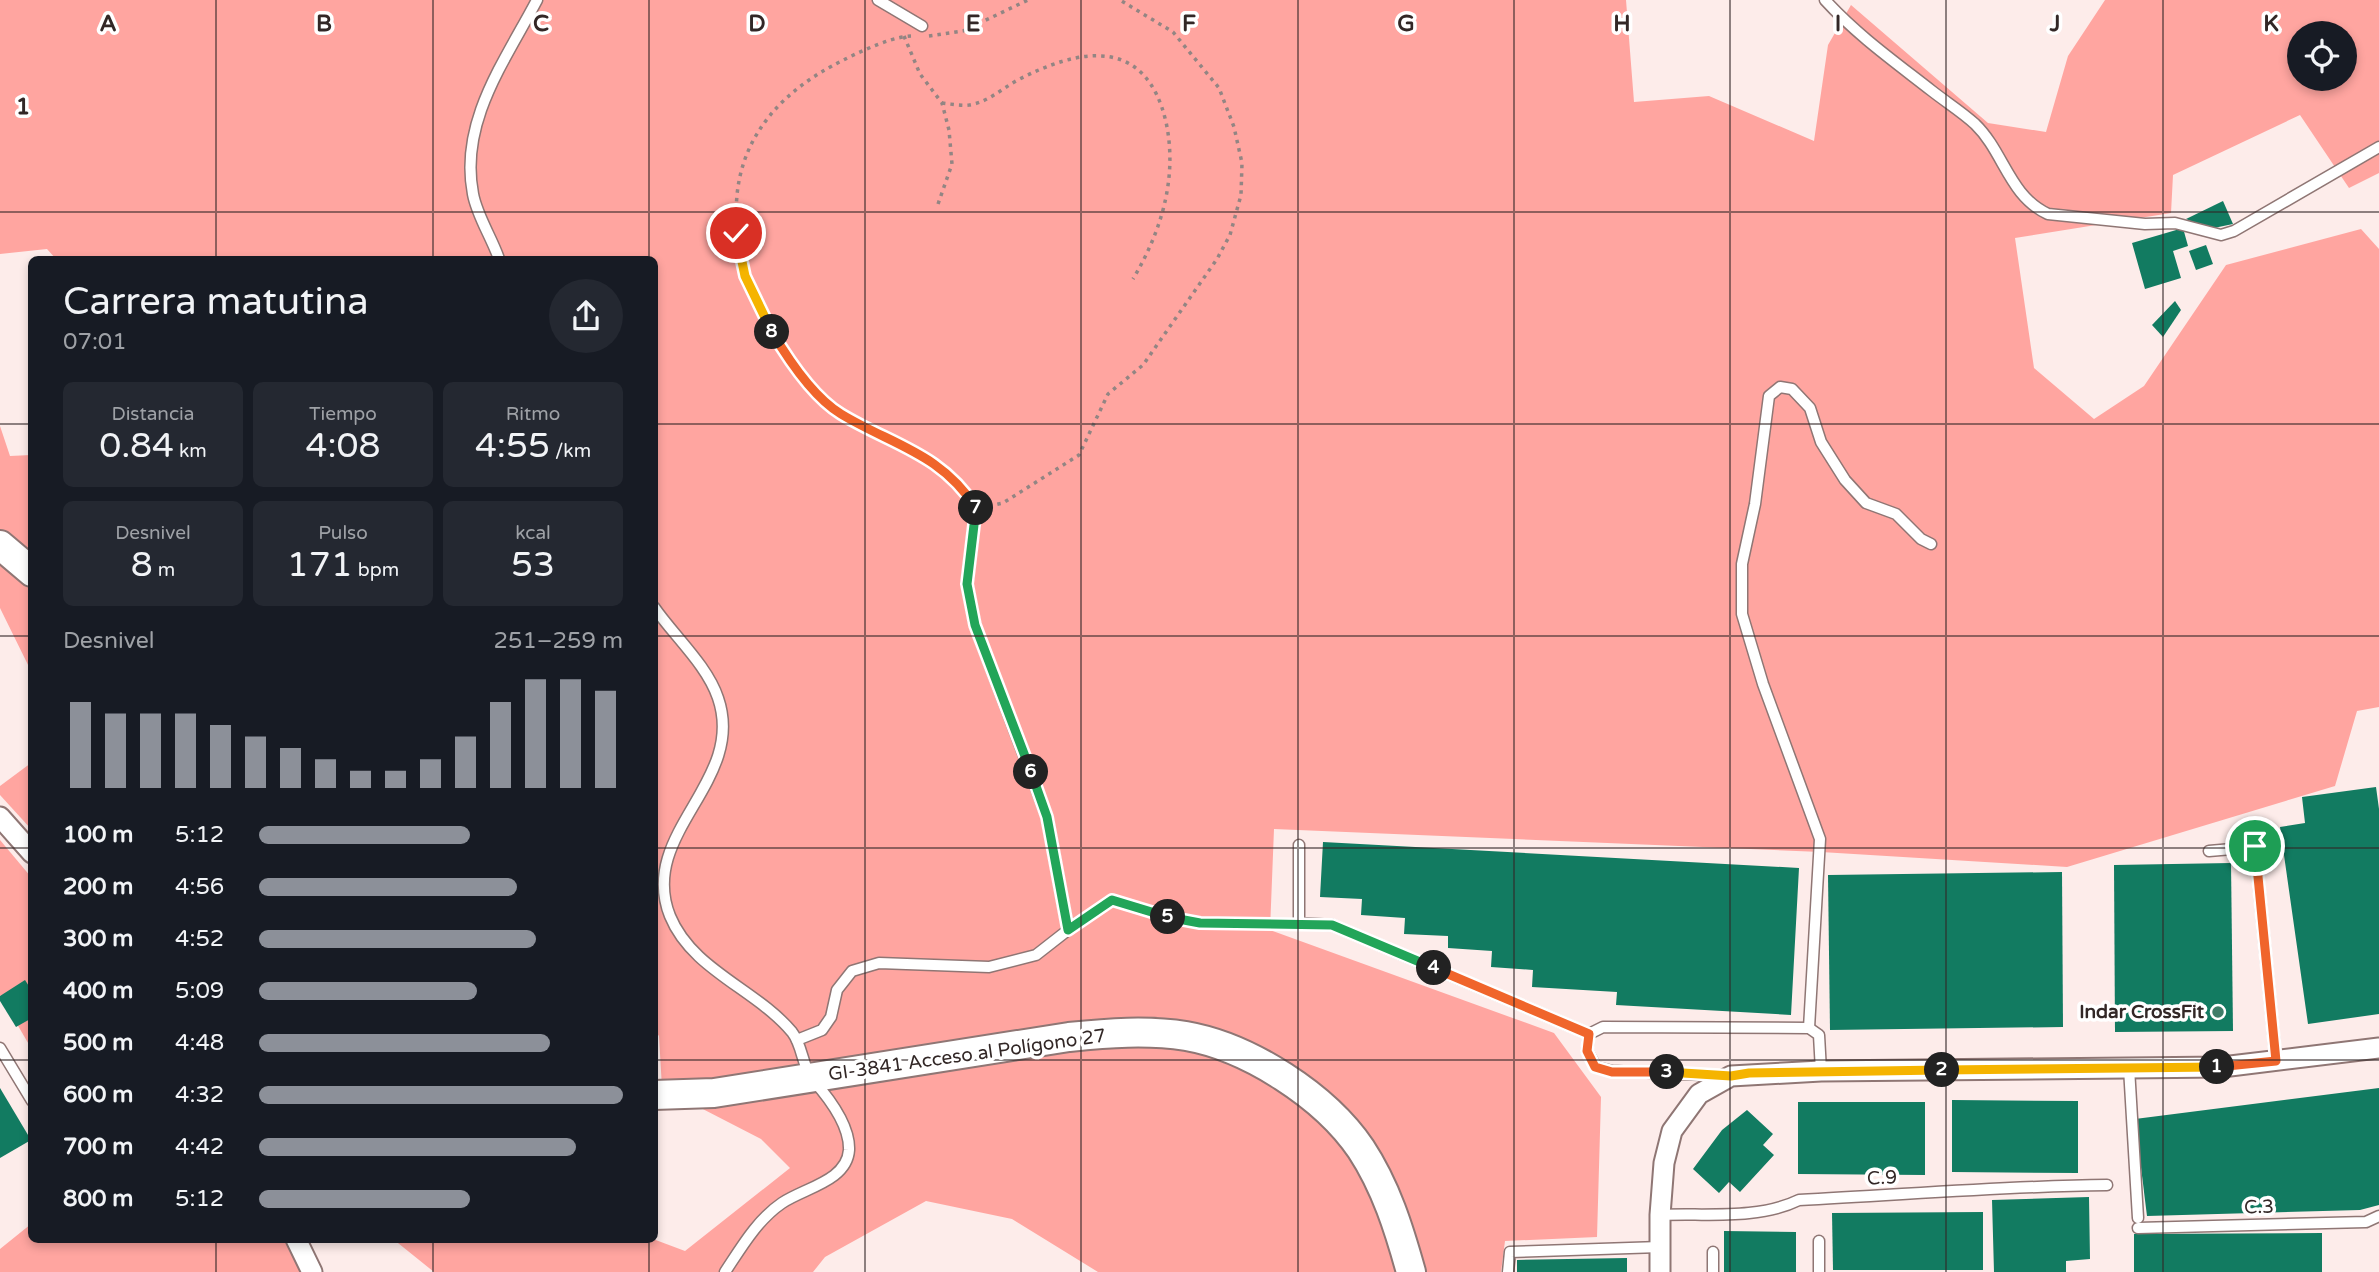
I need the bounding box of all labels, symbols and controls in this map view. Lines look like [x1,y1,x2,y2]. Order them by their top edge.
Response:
text: A [99,10,117,38]
text: B [316,10,332,38]
text: C [533,10,549,38]
text: D [748,10,766,38]
text: E [966,10,980,38]
text: F [1182,10,1196,38]
text: G [1397,10,1415,38]
text: H [1613,10,1631,38]
text: I [1835,10,1841,38]
text: J [2049,10,2060,38]
text: K [2263,10,2279,38]
map controls [2287,21,2357,91]
button: locate [2287,21,2357,91]
text: 1 [16,93,30,121]
pin [706,203,766,263]
icon: check [717,214,755,252]
text: Carrera matutina [63,279,369,325]
button: share [549,279,623,353]
pin: 8 [754,314,790,350]
text: 8 [766,320,777,342]
text: 07:01 [63,328,127,356]
text: Distancia [112,403,194,425]
text: Tiempo [309,403,377,425]
text: Ritmo [506,403,560,425]
text: 0.84 [99,425,174,467]
text: 4:08 [305,425,381,467]
text: 4:55 [475,425,550,467]
text: km [174,440,207,462]
text: /km [550,440,591,462]
pin: 7 [958,490,993,526]
text: 7 [970,496,981,518]
text: Desnivel [115,522,191,544]
text: Pulso [318,522,368,544]
text: kcal [515,522,551,544]
text: 8 [131,544,153,586]
text: 171 [287,544,353,586]
text: 53 [511,544,555,586]
text: m [153,559,175,581]
text: bpm [353,559,399,581]
text: Desnivel [63,627,154,655]
text: 251–259 m [494,627,623,655]
pin: 6 [1014,754,1048,790]
text: 6 [1025,760,1036,782]
pin [2225,816,2285,876]
text: 100 m [63,821,133,849]
text: 5:12 [175,821,224,849]
icon: arrive [2236,827,2274,865]
text: 200 m [63,873,133,901]
text: 4:56 [175,873,224,901]
pin: 5 [1150,900,1186,934]
text: 5 [1162,905,1173,927]
text: 300 m [63,925,133,953]
text: 4:52 [175,925,224,953]
pin: 4 [1416,950,1452,986]
text: 4 [1428,956,1439,978]
text: 400 m [63,977,133,1005]
text: 5:09 [175,977,224,1005]
place label: Indar CrossFit [2079,1001,2205,1023]
marker: Indar CrossFit [2210,1004,2226,1020]
street label: GI-3841 Acceso al Polígono 27 [827,1025,1107,1085]
text: 500 m [63,1029,133,1057]
text: 4:48 [175,1029,224,1057]
pin: 1 [2200,1050,2234,1084]
pin: 2 [1924,1052,1960,1088]
pin: 3 [1650,1054,1684,1090]
text: 1 [2211,1055,2222,1077]
text: 2 [1936,1058,1947,1080]
text: 3 [1661,1060,1672,1082]
text: 600 m [63,1081,133,1109]
text: 4:32 [175,1081,224,1109]
text: 700 m [63,1133,133,1161]
text: 4:42 [175,1133,224,1161]
street label: C.9 [1866,1166,1898,1190]
text: 800 m [63,1185,133,1213]
text: 5:12 [175,1185,224,1213]
street label: C.3 [2244,1195,2274,1219]

